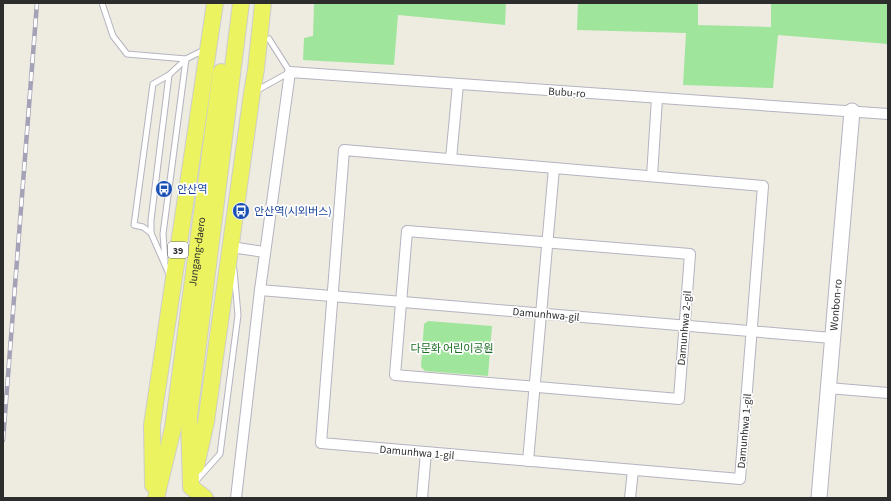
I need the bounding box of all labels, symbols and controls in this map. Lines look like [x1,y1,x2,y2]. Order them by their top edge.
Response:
street label: Bubu-ro [548,84,586,101]
bus stop icon: 안산역 [154,179,174,199]
place label: 안산역 [177,182,207,197]
bus stop icon: 안산역(시외버스) [231,201,251,221]
place label: 안산역(시외버스) [254,204,332,219]
street label: Jungang-daero [185,216,209,287]
road number: 39 [168,242,188,258]
street label: Wonbon-ro [826,278,846,331]
street label: Damunhwa 2-gil [674,290,695,366]
street label: Damunhwa-gil [512,304,580,325]
park label: 다문화 어린이공원 [410,341,494,356]
street label: Damunhwa 1-gil [734,393,755,469]
street label: Damunhwa 1-gil [379,442,455,463]

